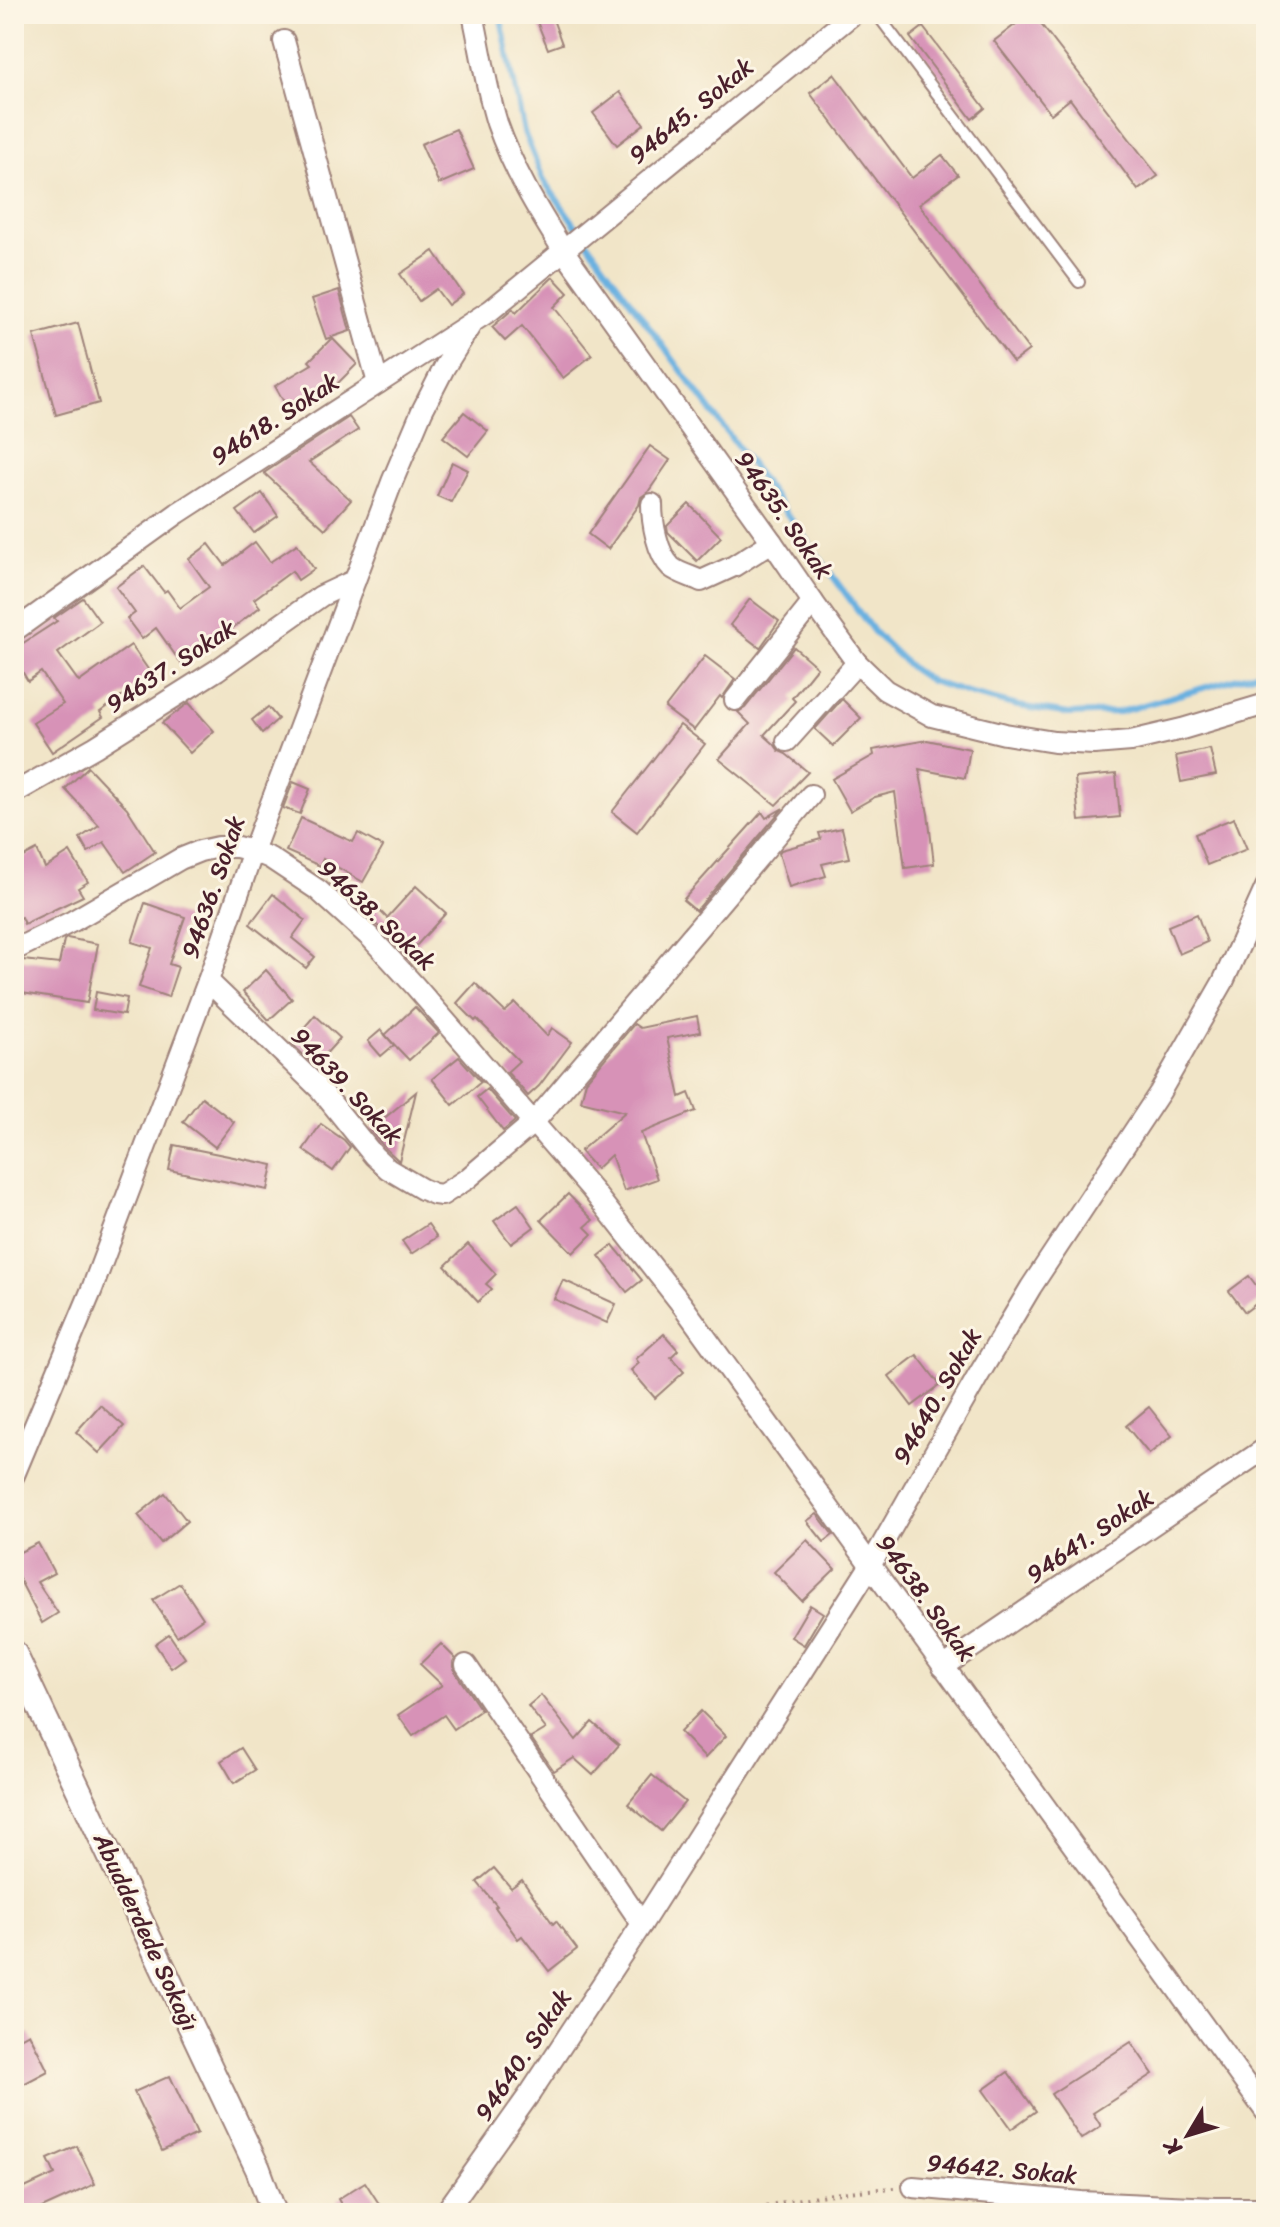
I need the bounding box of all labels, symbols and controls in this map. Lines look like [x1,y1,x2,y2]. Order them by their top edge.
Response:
street label: 94645. Sokak [619,47,763,175]
street label: 94618. Sokak [202,361,348,476]
street label: 94635. Sokak [724,442,844,588]
street label: 94637. Sokak [97,608,245,724]
street label: 94636. Sokak [169,810,257,964]
street label: 94638. Sokak [308,849,446,981]
street label: 94639. Sokak [281,1017,414,1155]
street label: 94640. Sokak [881,1320,993,1472]
street label: 94641. Sokak [1017,1477,1163,1594]
street label: 94638. Sokak [865,1525,987,1671]
street label: Abudderdede Sokağı [81,1825,211,2039]
street label: 94640. Sokak [463,1980,583,2130]
north arrow [1148,2095,1228,2175]
text: K [1152,2128,1193,2165]
street label: 94642. Sokak [925,2142,1079,2197]

